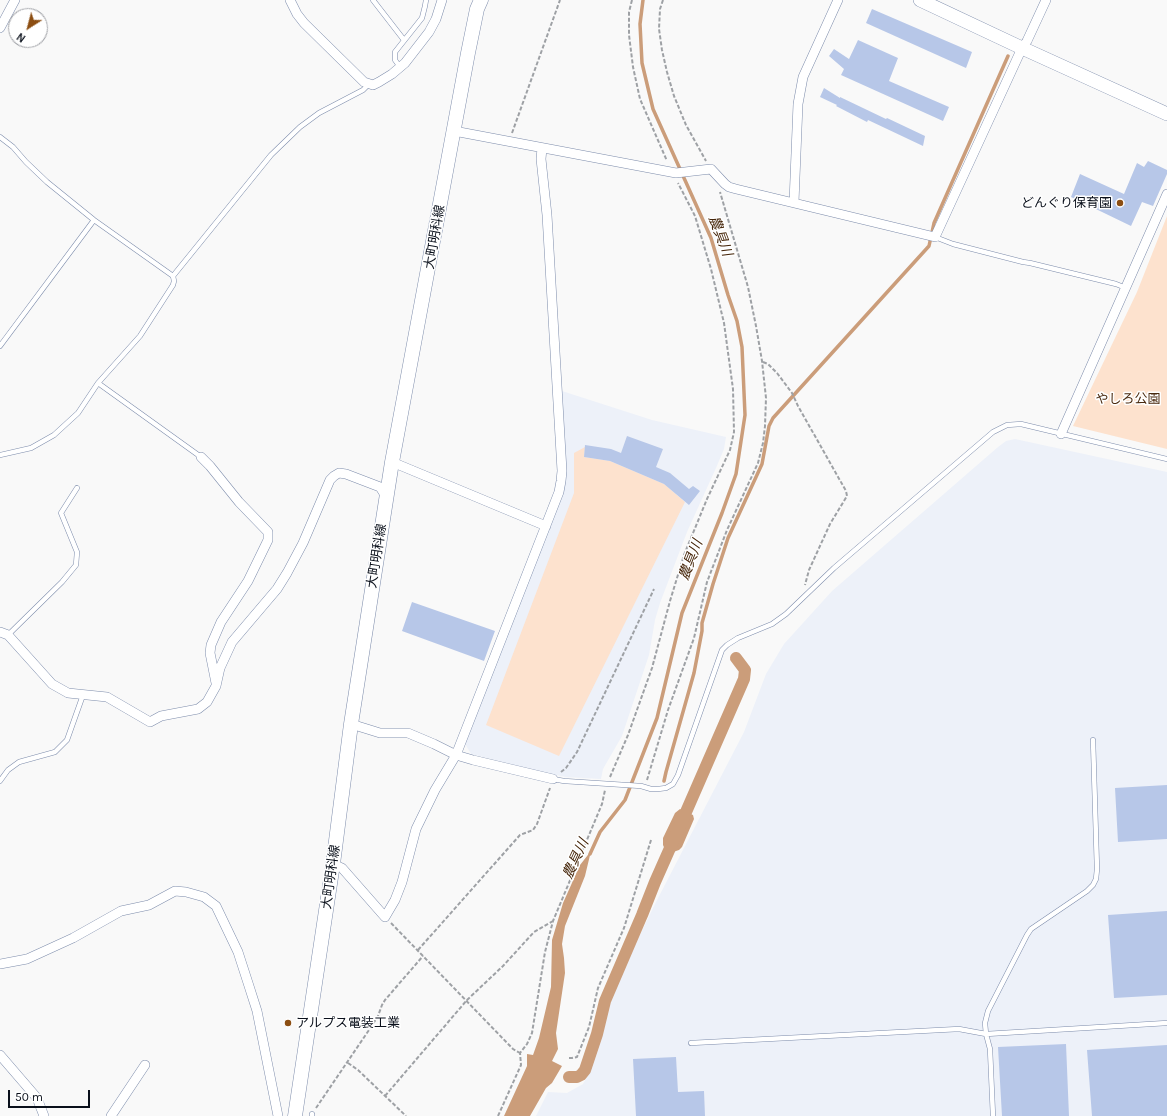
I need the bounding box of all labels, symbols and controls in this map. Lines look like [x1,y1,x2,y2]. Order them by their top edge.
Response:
north arrow [8,8,48,48]
text: N [14,30,28,45]
place label: どんぐり保育園 [1021,195,1112,211]
marker: どんぐり保育園 [1115,198,1125,208]
street label: 大町明科線 [422,204,448,270]
water label: 農具川 [705,213,735,259]
park label: やしろ公園 [1096,391,1160,407]
street label: 大町明科線 [364,523,390,589]
water label: 農具川 [676,537,706,583]
water label: 農具川 [560,836,592,882]
street label: 大町明科線 [319,844,343,910]
place label: アルプス電装工業 [296,1015,400,1031]
marker: アルプス電装工業 [283,1018,293,1028]
scale bar [10,1082,92,1108]
text: 50 m [15,1090,43,1104]

